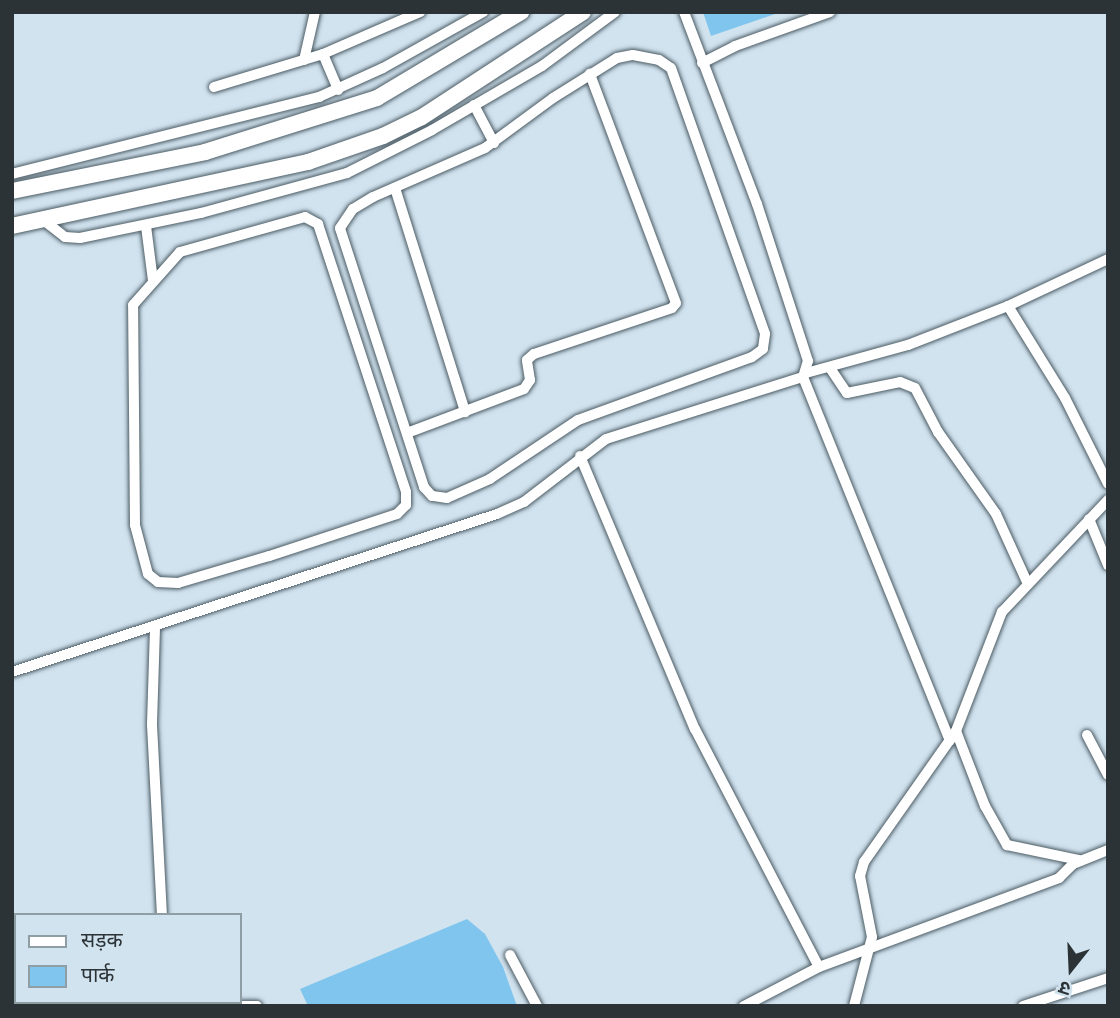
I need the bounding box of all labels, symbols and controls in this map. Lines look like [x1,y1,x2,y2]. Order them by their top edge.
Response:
legend [14,913,242,1004]
text: सड़क [81,927,123,951]
north arrow [1036,934,1106,1004]
text: पार्क [81,962,115,986]
text: उ [1056,977,1073,1001]

